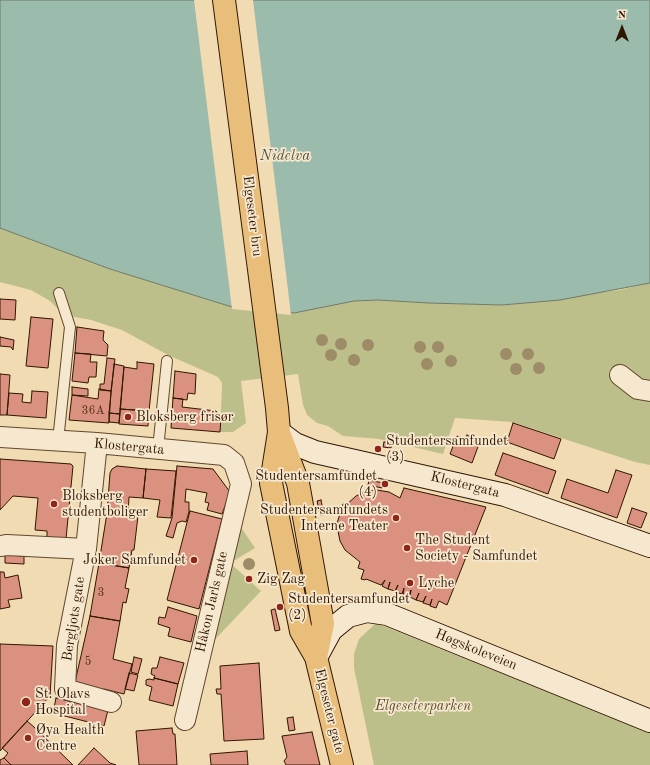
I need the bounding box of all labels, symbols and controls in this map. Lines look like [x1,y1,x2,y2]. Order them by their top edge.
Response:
north arrow [602,8,642,48]
text: N [618,10,626,21]
water label: Nidelva [260,147,310,165]
street label: Elgeseter bru [239,175,265,257]
house number: 36A [81,404,105,418]
place label: Bloksberg frisør [136,409,233,425]
marker: Bloksberg frisør [123,412,133,422]
place label: Studentersamfundet (3) [386,433,508,466]
street label: Klostergata [93,436,165,458]
marker: Studentersamfundet (3) [373,444,383,454]
place label: Studentersamfundet (4) [255,468,377,500]
street label: Klostergata [429,468,501,502]
marker: Studentersamfundet (4) [380,479,390,489]
place label: Bloksberg studentboliger [62,488,148,520]
marker: Bloksberg studentboliger [49,499,59,509]
place label: Studentersamfundets Interne Teater [260,502,388,534]
marker: Studentersamfundets Interne Teater [391,513,401,523]
place label: The Student Society - Samfundet [415,532,537,564]
marker: The Student Society - Samfundet [402,543,412,553]
street label: Håkon Jarls gate [192,550,232,654]
place label: Joker Samfundet [83,552,186,568]
marker: Joker Samfundet [189,555,199,565]
place label: Zig Zag [257,571,305,587]
marker: Zig Zag [244,574,254,584]
place label: Lyche [418,575,454,591]
street label: Bergljots gate [59,576,89,662]
marker: Lyche [405,578,415,588]
house number: 3 [98,586,104,600]
place label: Studentersamfundet (2) [288,591,410,624]
marker: Studentersamfundet (2) [275,602,285,612]
street label: Høgskoleveien [433,626,519,674]
house number: 5 [85,655,91,669]
street label: Elgeseter gate [310,667,348,755]
place label: St. Olavs Hospital [35,686,90,718]
marker: St. Olavs Hospital [20,696,32,708]
park label: Elgeseterparken [375,698,471,714]
place label: Øya Health Centre [36,722,104,754]
marker: Øya Health Centre [23,733,33,743]

